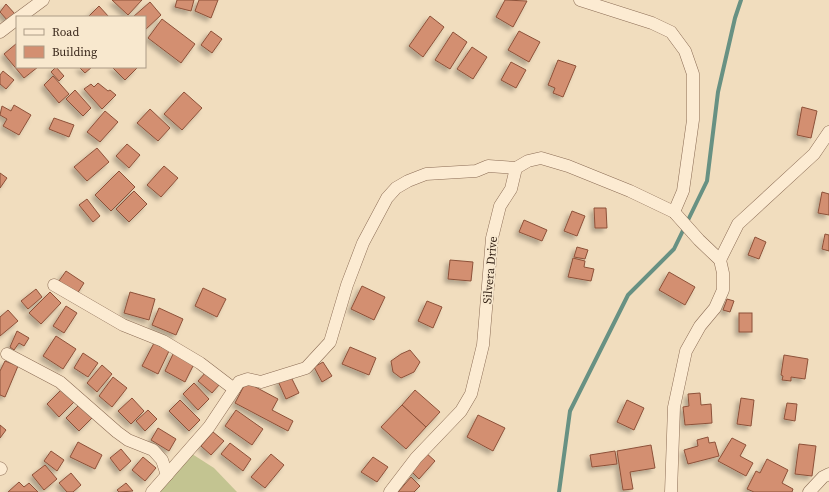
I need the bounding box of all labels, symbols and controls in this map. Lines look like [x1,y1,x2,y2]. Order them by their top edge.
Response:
legend [16,16,146,68]
text: Road [52,24,79,40]
text: Building [52,44,97,60]
street label: Silvera Drive [479,235,501,305]

